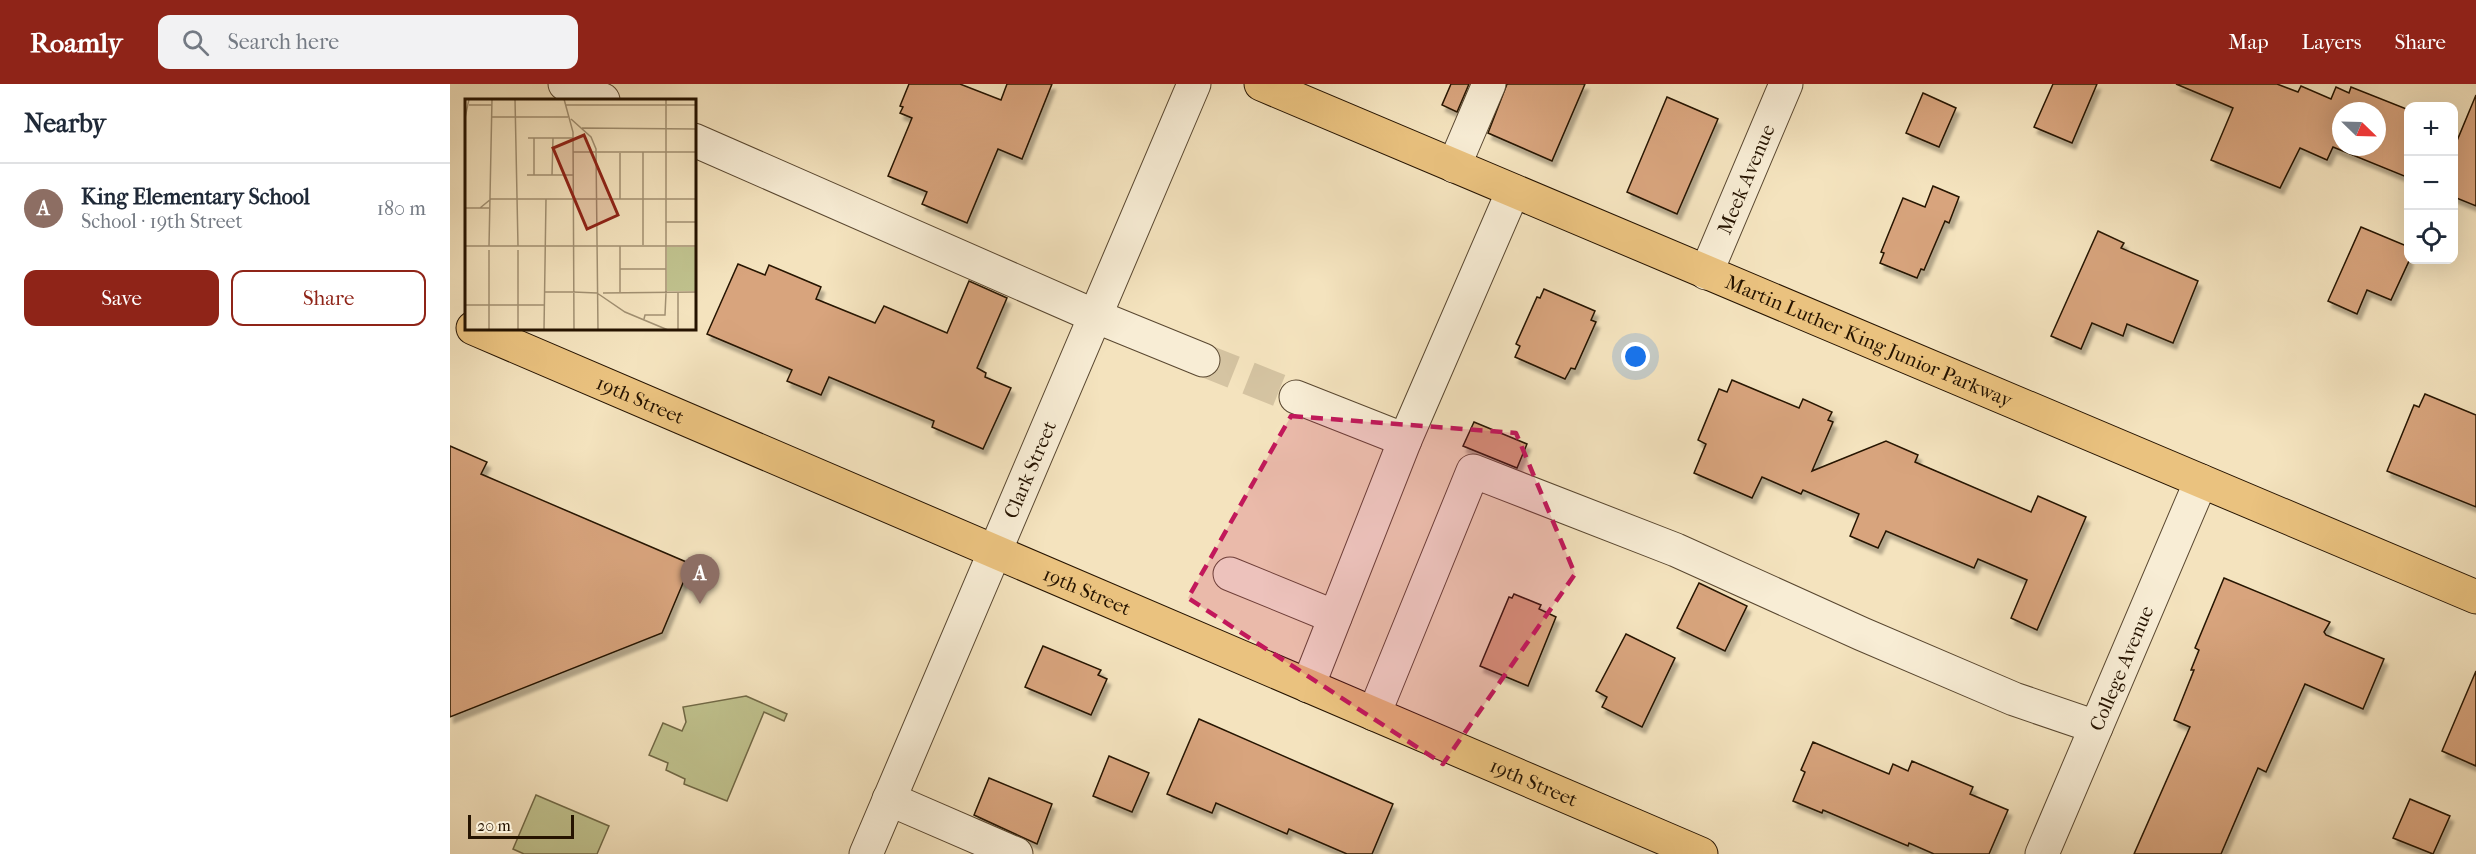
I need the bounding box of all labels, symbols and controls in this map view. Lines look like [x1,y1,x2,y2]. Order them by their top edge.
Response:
search box [158,15,578,69]
text: Roamly [30,26,122,59]
icon: search [179,26,212,59]
text: Search here [227,29,339,55]
text: Map [2228,30,2269,54]
text: Layers [2302,30,2361,54]
text: Share [2394,30,2446,54]
inset map [465,99,696,330]
north arrow [2332,102,2386,156]
map controls [2404,102,2458,264]
button: + [2404,102,2458,156]
text: Nearby [24,108,106,139]
street label: Meek Avenue [1713,121,1780,238]
button: − [2404,156,2458,210]
text: King Elementary School [81,184,310,210]
text: A [37,197,50,220]
text: 180 m [377,197,426,220]
text: School · 19th Street [81,210,243,233]
button: locate [2404,210,2458,264]
button: Save [24,270,219,326]
button: Share [231,270,426,326]
street label: Martin Luther King Junior Parkway [1722,270,2017,412]
your location [1621,342,1650,371]
street label: 19th Street [593,371,687,429]
street label: Clark Street [999,417,1061,522]
pin: A [680,554,720,604]
street label: 19th Street [1040,563,1134,620]
street label: College Avenue [2085,602,2159,734]
street label: 19th Street [1486,754,1581,812]
scale bar [468,812,574,840]
text: 20 m [477,816,511,835]

